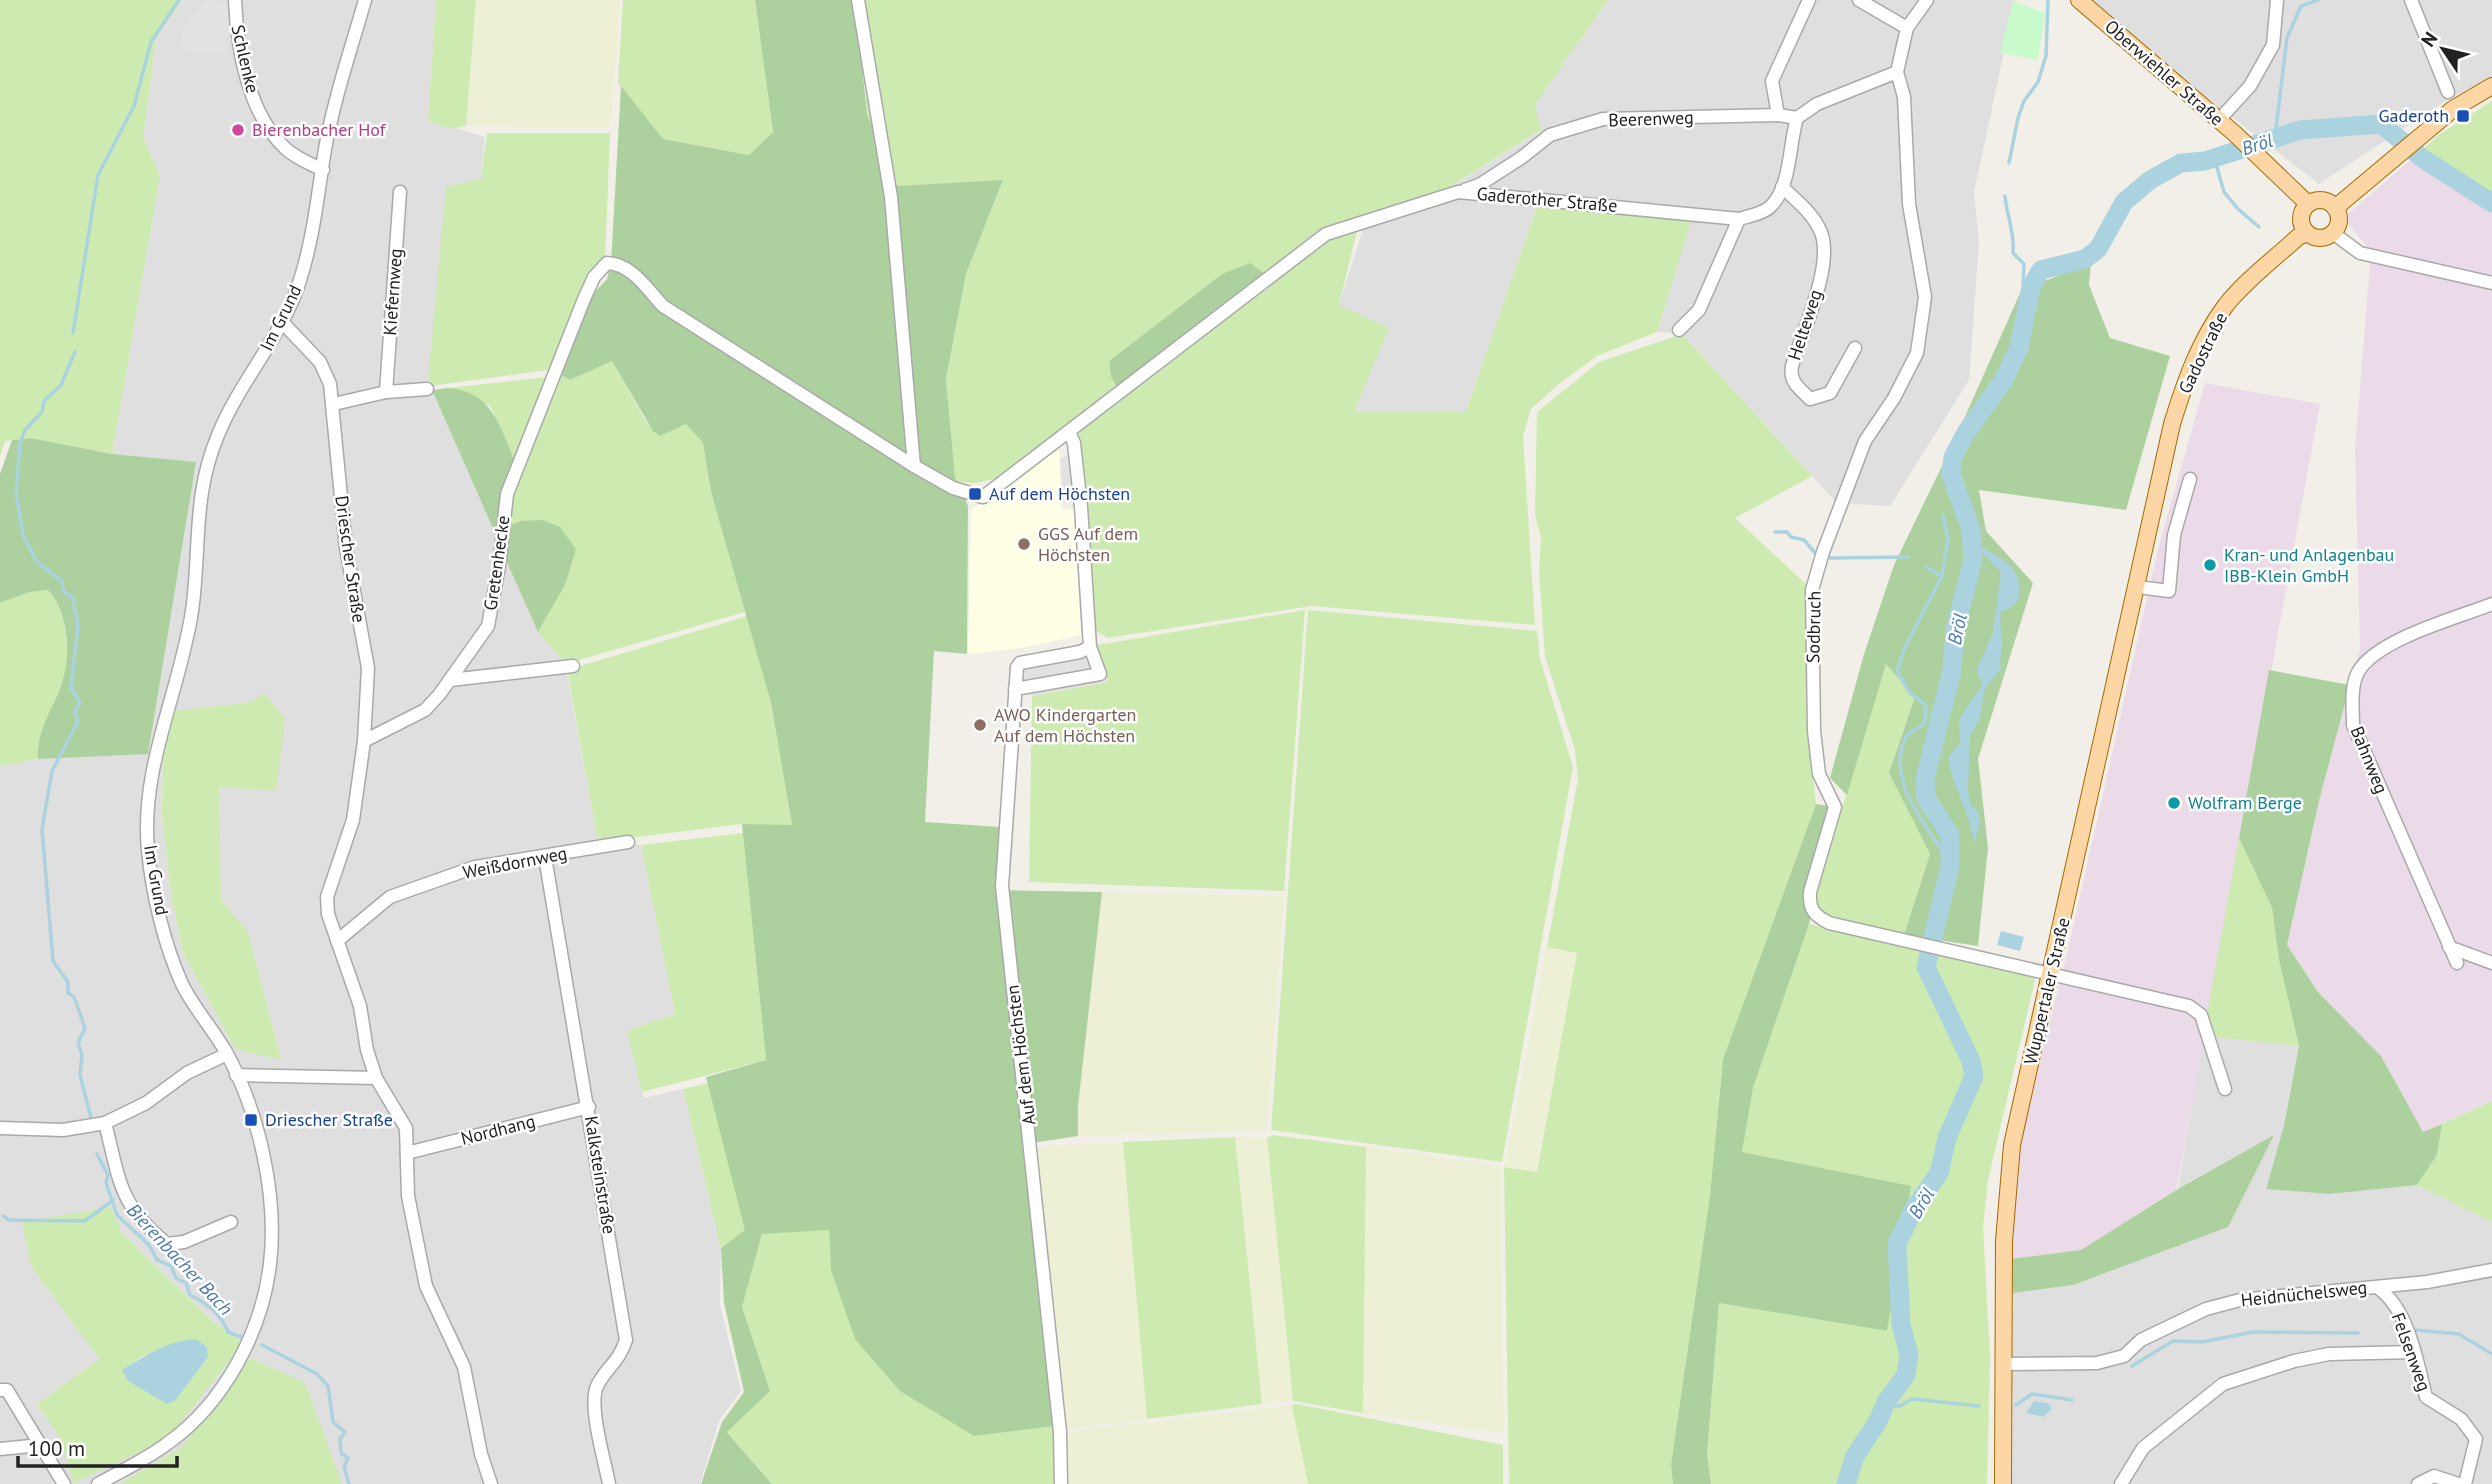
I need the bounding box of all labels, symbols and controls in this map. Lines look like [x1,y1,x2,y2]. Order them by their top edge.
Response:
north arrow [2408,14,2478,84]
street label: Oberwiehler Straße [2100,15,2229,131]
street label: Schlenke [226,23,264,95]
text: N [2416,27,2442,51]
place label: Gaderoth [2379,104,2449,127]
street label: Beerenweg [1608,106,1694,131]
marker: Gaderoth [2455,108,2471,124]
place label: Bierenbacher Hof [252,118,387,141]
marker: Bierenbacher Hof [230,122,246,138]
water label: Bröl [2238,128,2276,160]
street label: Gaderother Straße [1476,182,1618,217]
street label: Kiefernweg [378,248,407,336]
street label: Im Grund [255,281,306,355]
street label: Helteweg [1782,287,1827,363]
street label: Gadostraße [2173,308,2232,397]
place label: Auf dem Höchsten [989,482,1130,505]
marker: Auf dem Höchsten [967,486,983,502]
street label: Driescher Straße [330,494,371,624]
street label: Gretenhecke [478,514,515,612]
place label: GGS Auf dem Höchsten [1038,522,1138,566]
marker: GGS Auf dem Höchsten [1016,536,1032,552]
place label: Kran- und Anlagenbau IBB-Klein GmbH [2224,543,2394,587]
marker: Kran- und Anlagenbau IBB-Klein GmbH [2202,557,2218,573]
street label: Sodbruch [1801,591,1826,663]
water label: Bröl [1942,611,1972,647]
place label: AWO Kindergarten Auf dem Höchsten [994,703,1136,747]
marker: AWO Kindergarten Auf dem Höchsten [972,717,988,733]
street label: Bahnweg [2346,723,2393,797]
place label: Wolfram Berge [2188,791,2302,814]
marker: Wolfram Berge [2166,795,2182,811]
street label: Weißdornweg [461,841,569,884]
street label: Im Grund [139,843,174,917]
street label: Wuppertaler Straße [2018,915,2075,1067]
street label: Auf dem Höchsten [1000,984,1041,1127]
place label: Driescher Straße [265,1108,393,1131]
street label: Nordhang [458,1109,537,1150]
marker: Driescher Straße [243,1112,259,1128]
street label: Kalksteinstraße [580,1114,621,1236]
water label: Bröl [1903,1183,1939,1223]
water label: Bierenbacher Bach [122,1198,238,1320]
street label: Heidnüchelsweg [2240,1275,2368,1312]
street label: Felsenweg [2387,1309,2436,1394]
scale bar [18,1424,177,1468]
text: 100 m [28,1435,85,1462]

